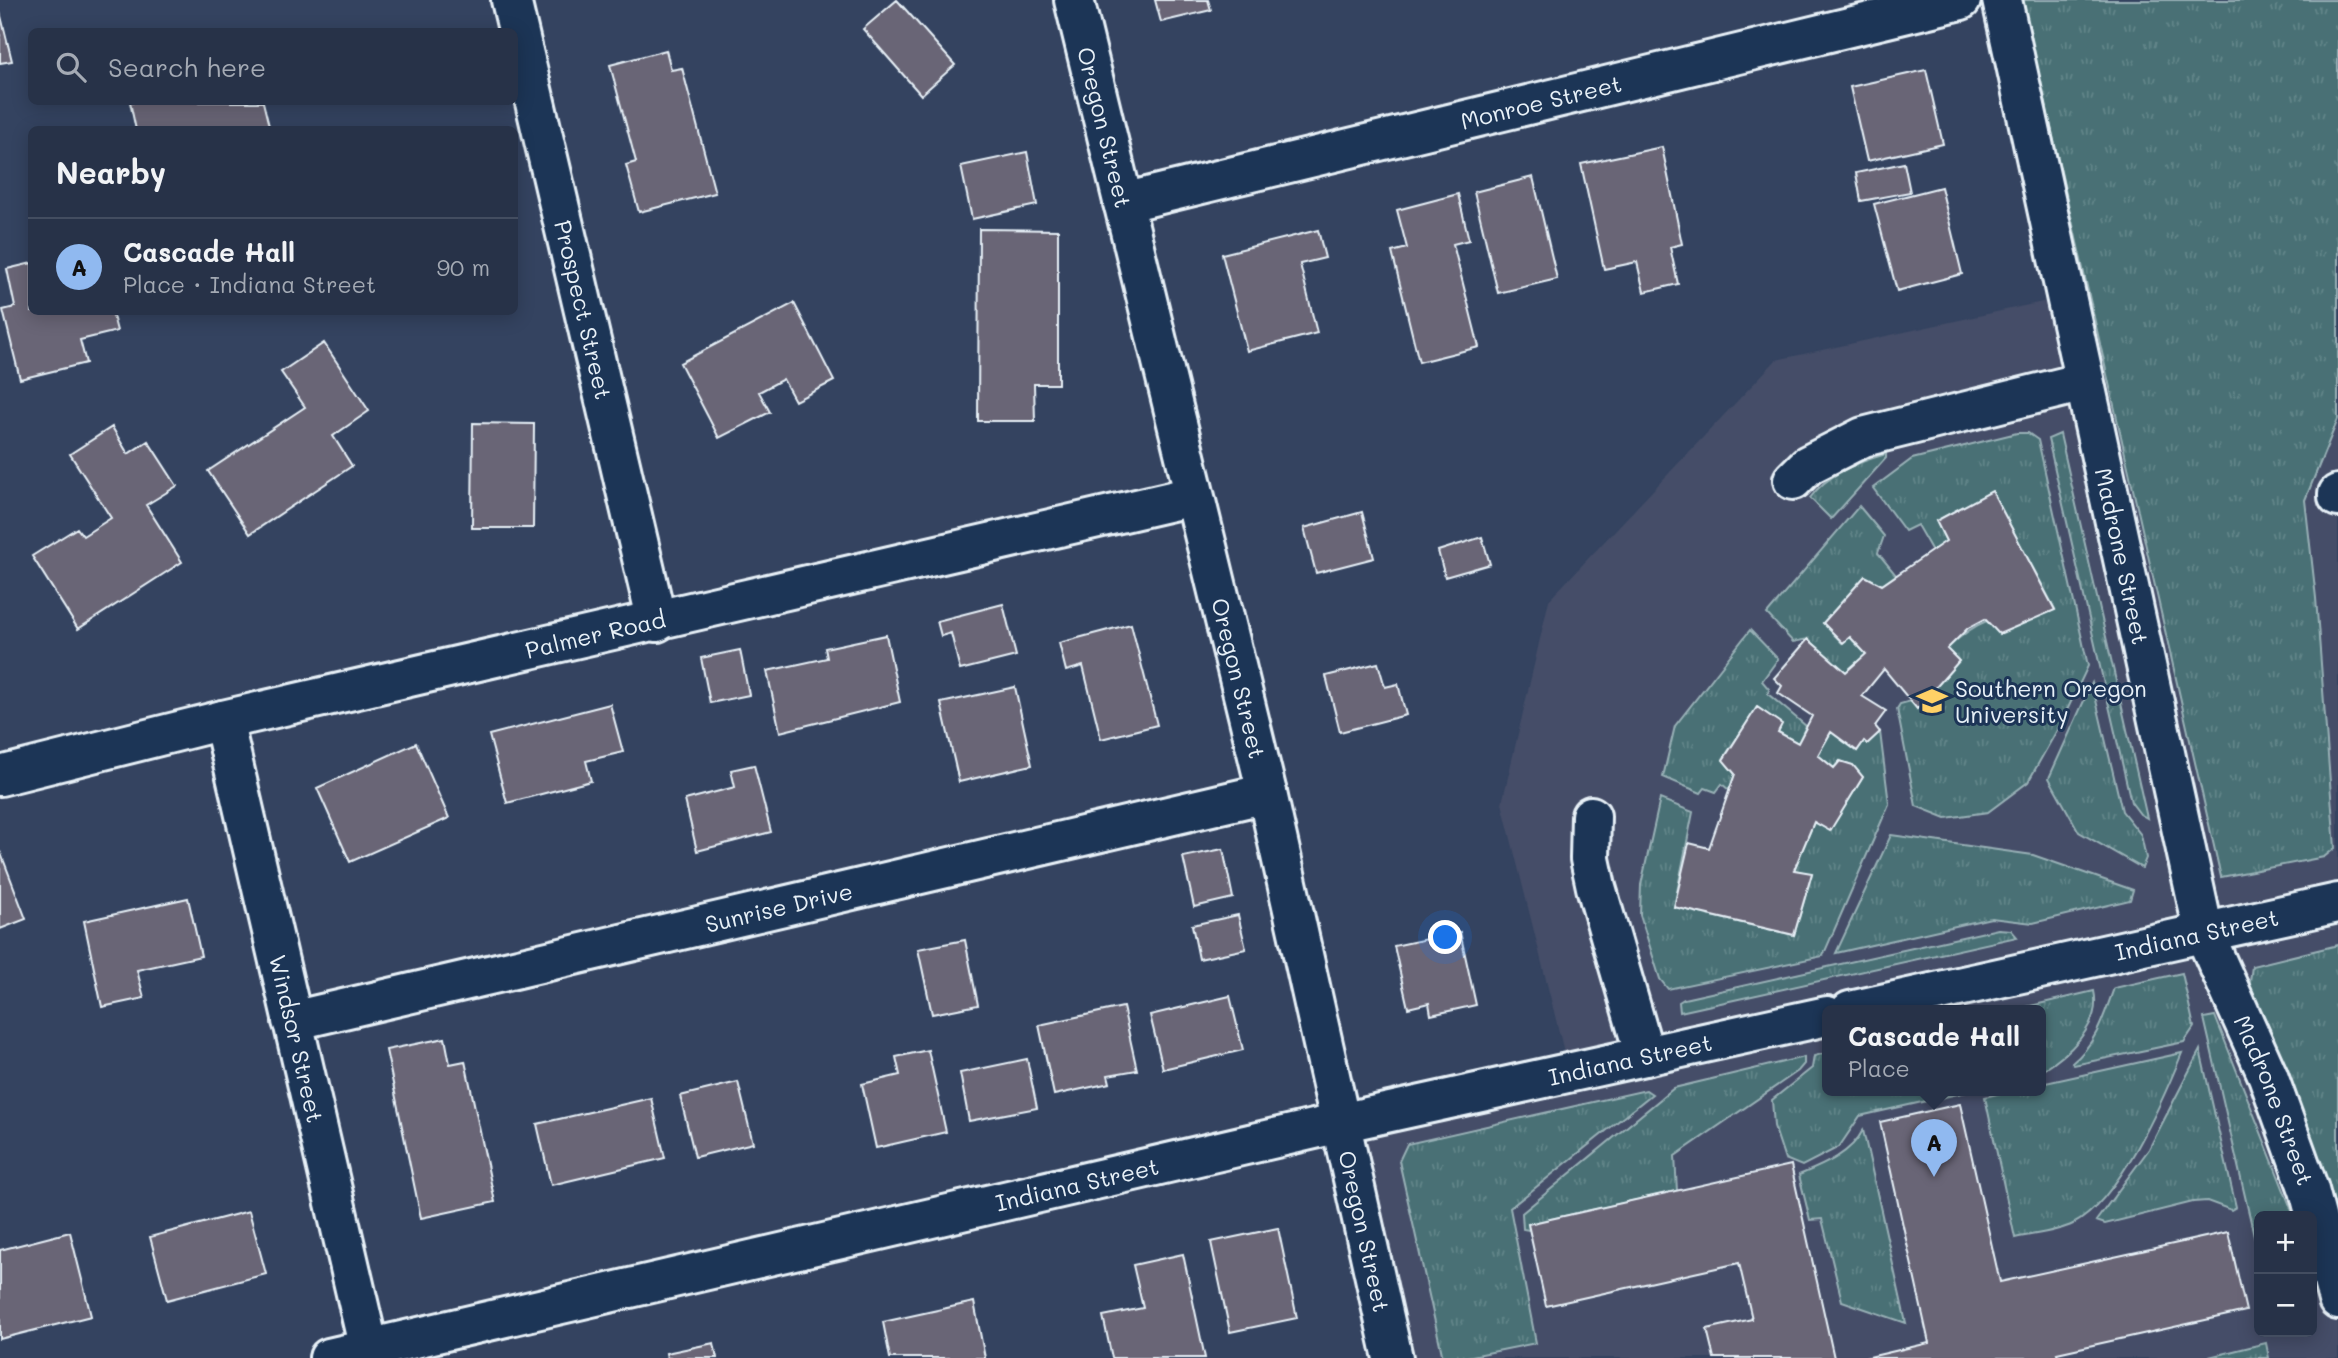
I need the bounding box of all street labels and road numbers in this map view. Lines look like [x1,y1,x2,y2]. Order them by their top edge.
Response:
street label: Oregon Street [1071,44,1139,211]
street label: Monroe Street [1457,68,1625,136]
street label: Prospect Street [548,217,619,402]
street label: Madrone Street [2089,465,2156,647]
street label: Oregon Street [1205,595,1273,762]
street label: Palmer Road [522,603,668,665]
street label: Sunrise Drive [702,875,856,939]
street label: Indiana Street [2112,902,2281,967]
street label: Windsor Street [263,952,331,1126]
street label: Madrone Street [2228,1010,2321,1189]
street label: Indiana Street [1546,1027,1715,1092]
street label: Oregon Street [1332,1148,1397,1315]
street label: Indiana Street [993,1151,1162,1218]

